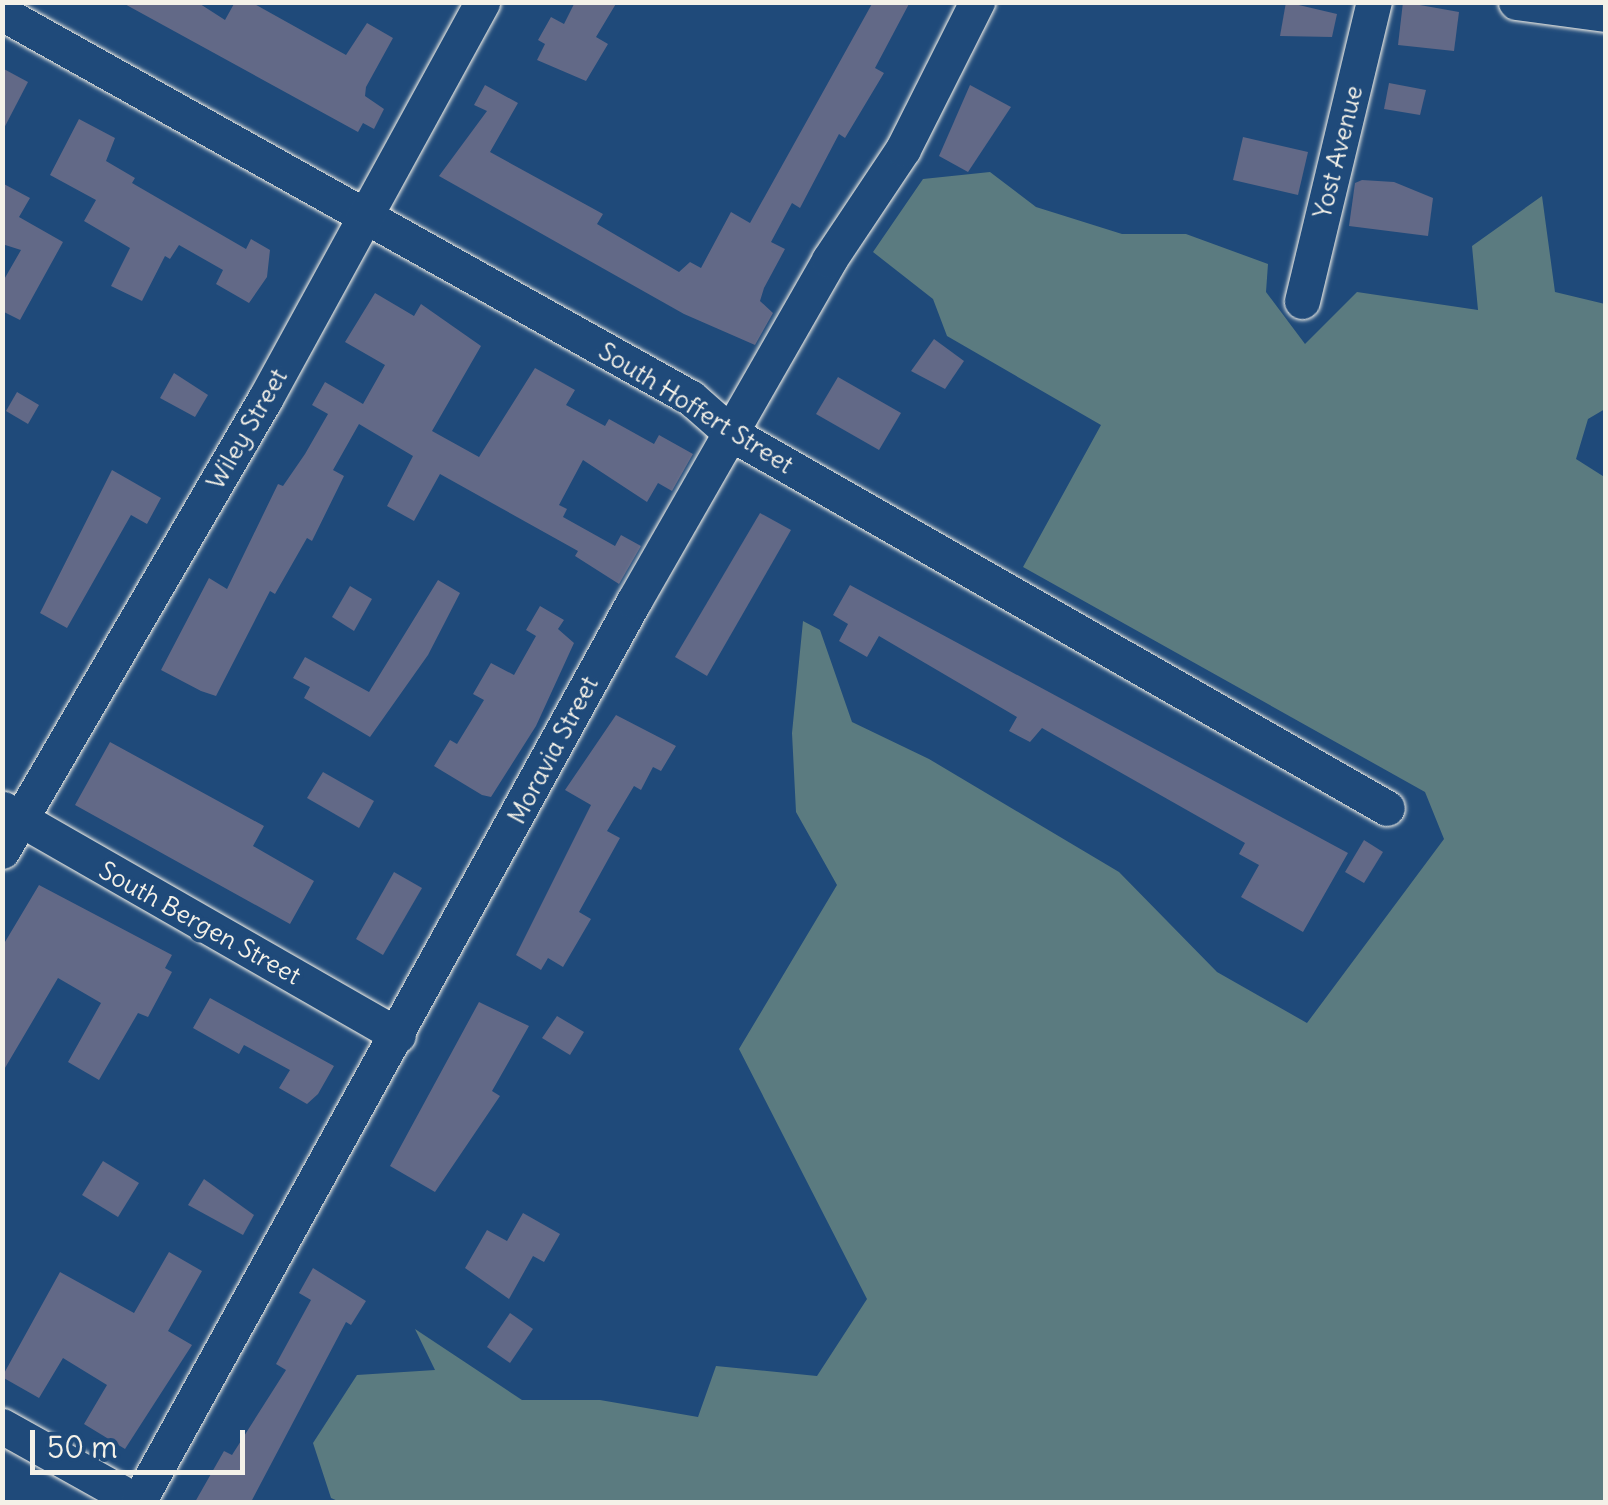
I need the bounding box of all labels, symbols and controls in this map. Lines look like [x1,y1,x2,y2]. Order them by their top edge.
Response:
street label: Yost Avenue [1307,83,1369,221]
street label: South Hoffert Street [593,336,799,480]
street label: Wiley Street [200,363,294,495]
street label: Moravia Street [501,671,605,829]
street label: South Bergen Street [94,855,306,991]
scale bar [35,1410,250,1472]
text: 50 m [47,1428,117,1466]

